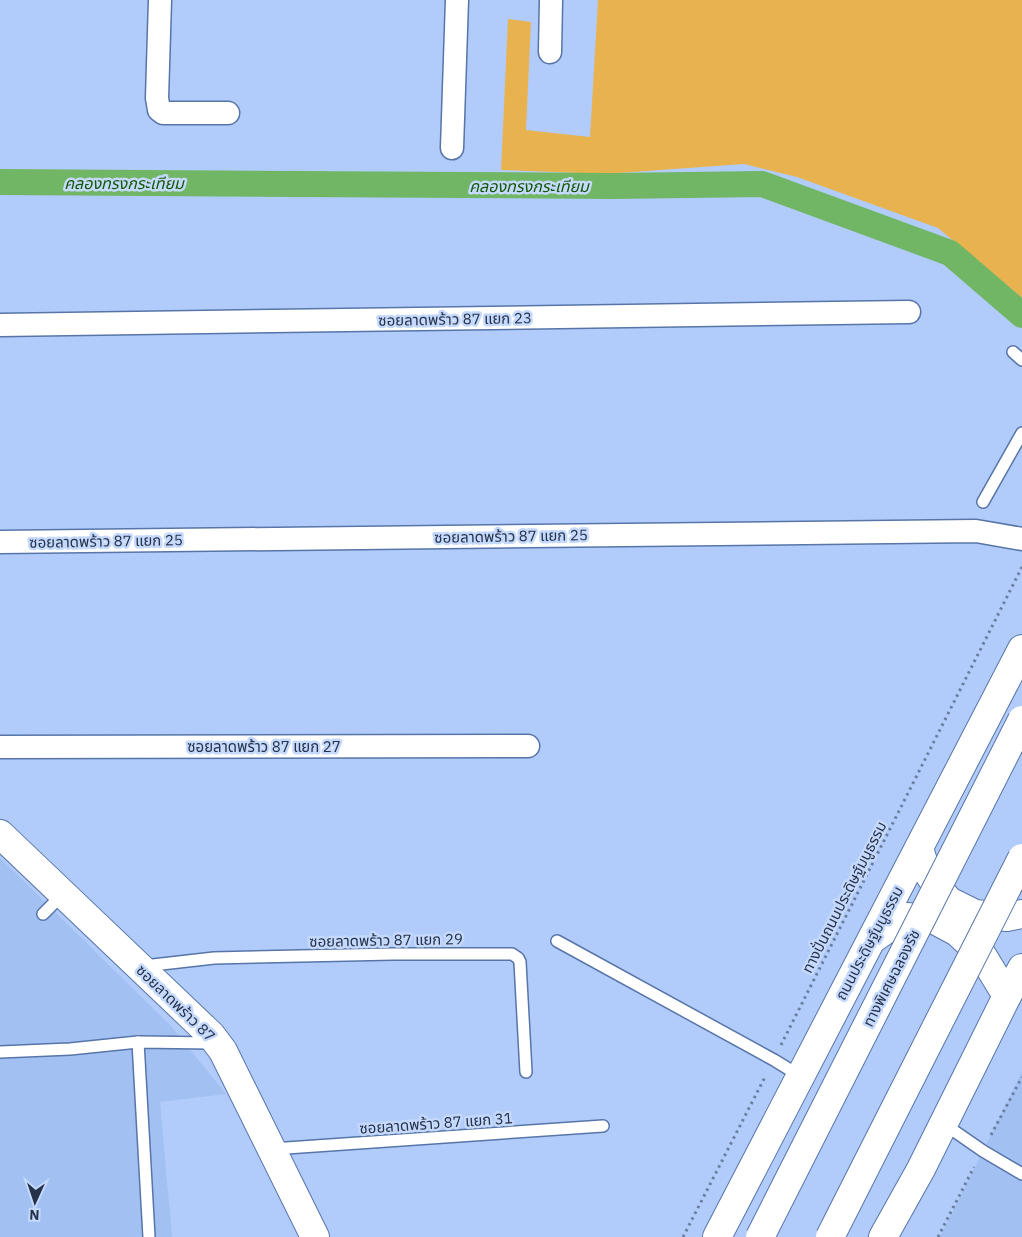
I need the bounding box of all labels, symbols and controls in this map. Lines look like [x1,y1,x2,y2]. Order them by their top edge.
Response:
water label: คลองทรงกระเทียม [64,173,185,193]
water label: คลองทรงกระเทียม [469,176,590,196]
street label: ซอยลาดพร้าว 87 แยก 23 [378,308,532,330]
street label: ซอยลาดพร้าว 87 แยก 25 [434,525,588,547]
street label: ซอยลาดพร้าว 87 แยก 25 [29,530,183,552]
street label: ซอยลาดพร้าว 87 แยก 27 [187,737,341,756]
street label: ทางปั่นถนนประดิษฐ์มนูธรรม [798,818,890,976]
street label: ถนนประดิษฐ์มนูธรรม [831,883,907,1003]
street label: ทางพิเศษฉลองรัช [858,926,924,1030]
street label: ซอยลาดพร้าว 87 แยก 29 [309,929,463,951]
street label: ซอยลาดพร้าว 87 [133,961,219,1045]
street label: ซอยลาดพร้าว 87 แยก 31 [359,1108,513,1138]
north arrow [10,1177,60,1227]
text: N [29,1206,40,1224]

